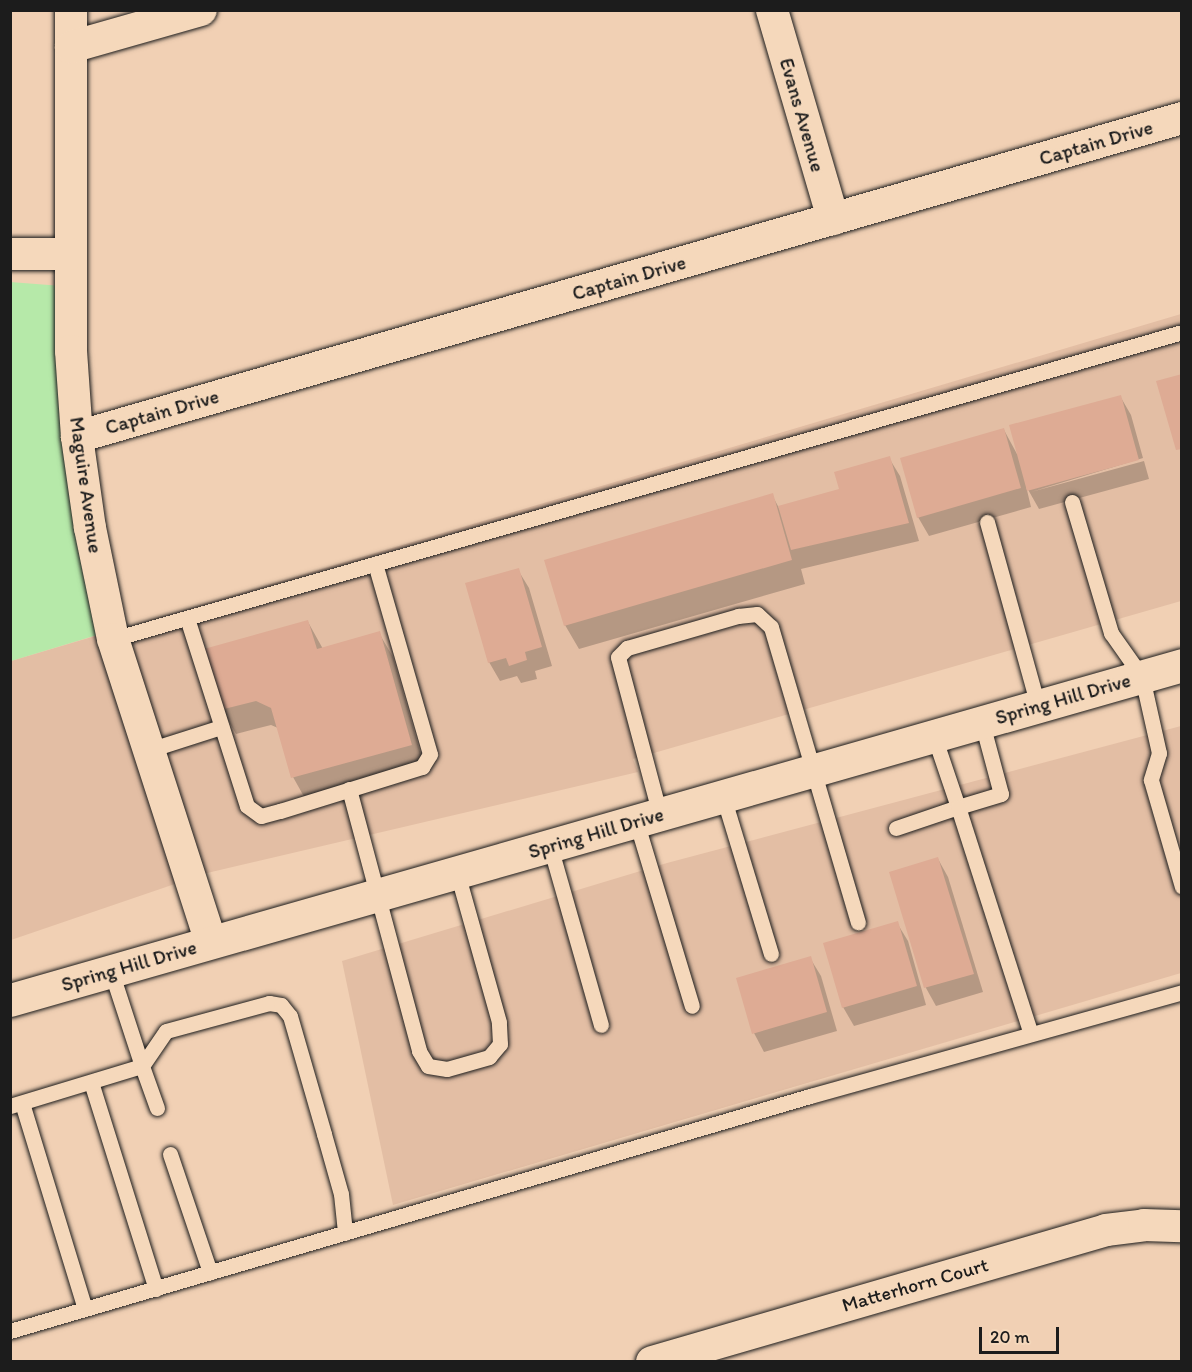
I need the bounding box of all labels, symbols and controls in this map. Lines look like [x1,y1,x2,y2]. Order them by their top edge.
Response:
street label: Evans Avenue [774,55,830,175]
street label: Captain Drive [1036,115,1156,171]
street label: Captain Drive [569,250,689,306]
street label: Captain Drive [102,384,222,440]
street label: Maguire Avenue [65,416,107,554]
street label: Spring Hill Drive [992,668,1134,730]
street label: Spring Hill Drive [525,802,667,864]
street label: Spring Hill Drive [58,935,200,997]
street label: Matterhorn Court [839,1253,991,1317]
scale bar [982,1315,1062,1353]
text: 20 m [990,1326,1030,1348]

